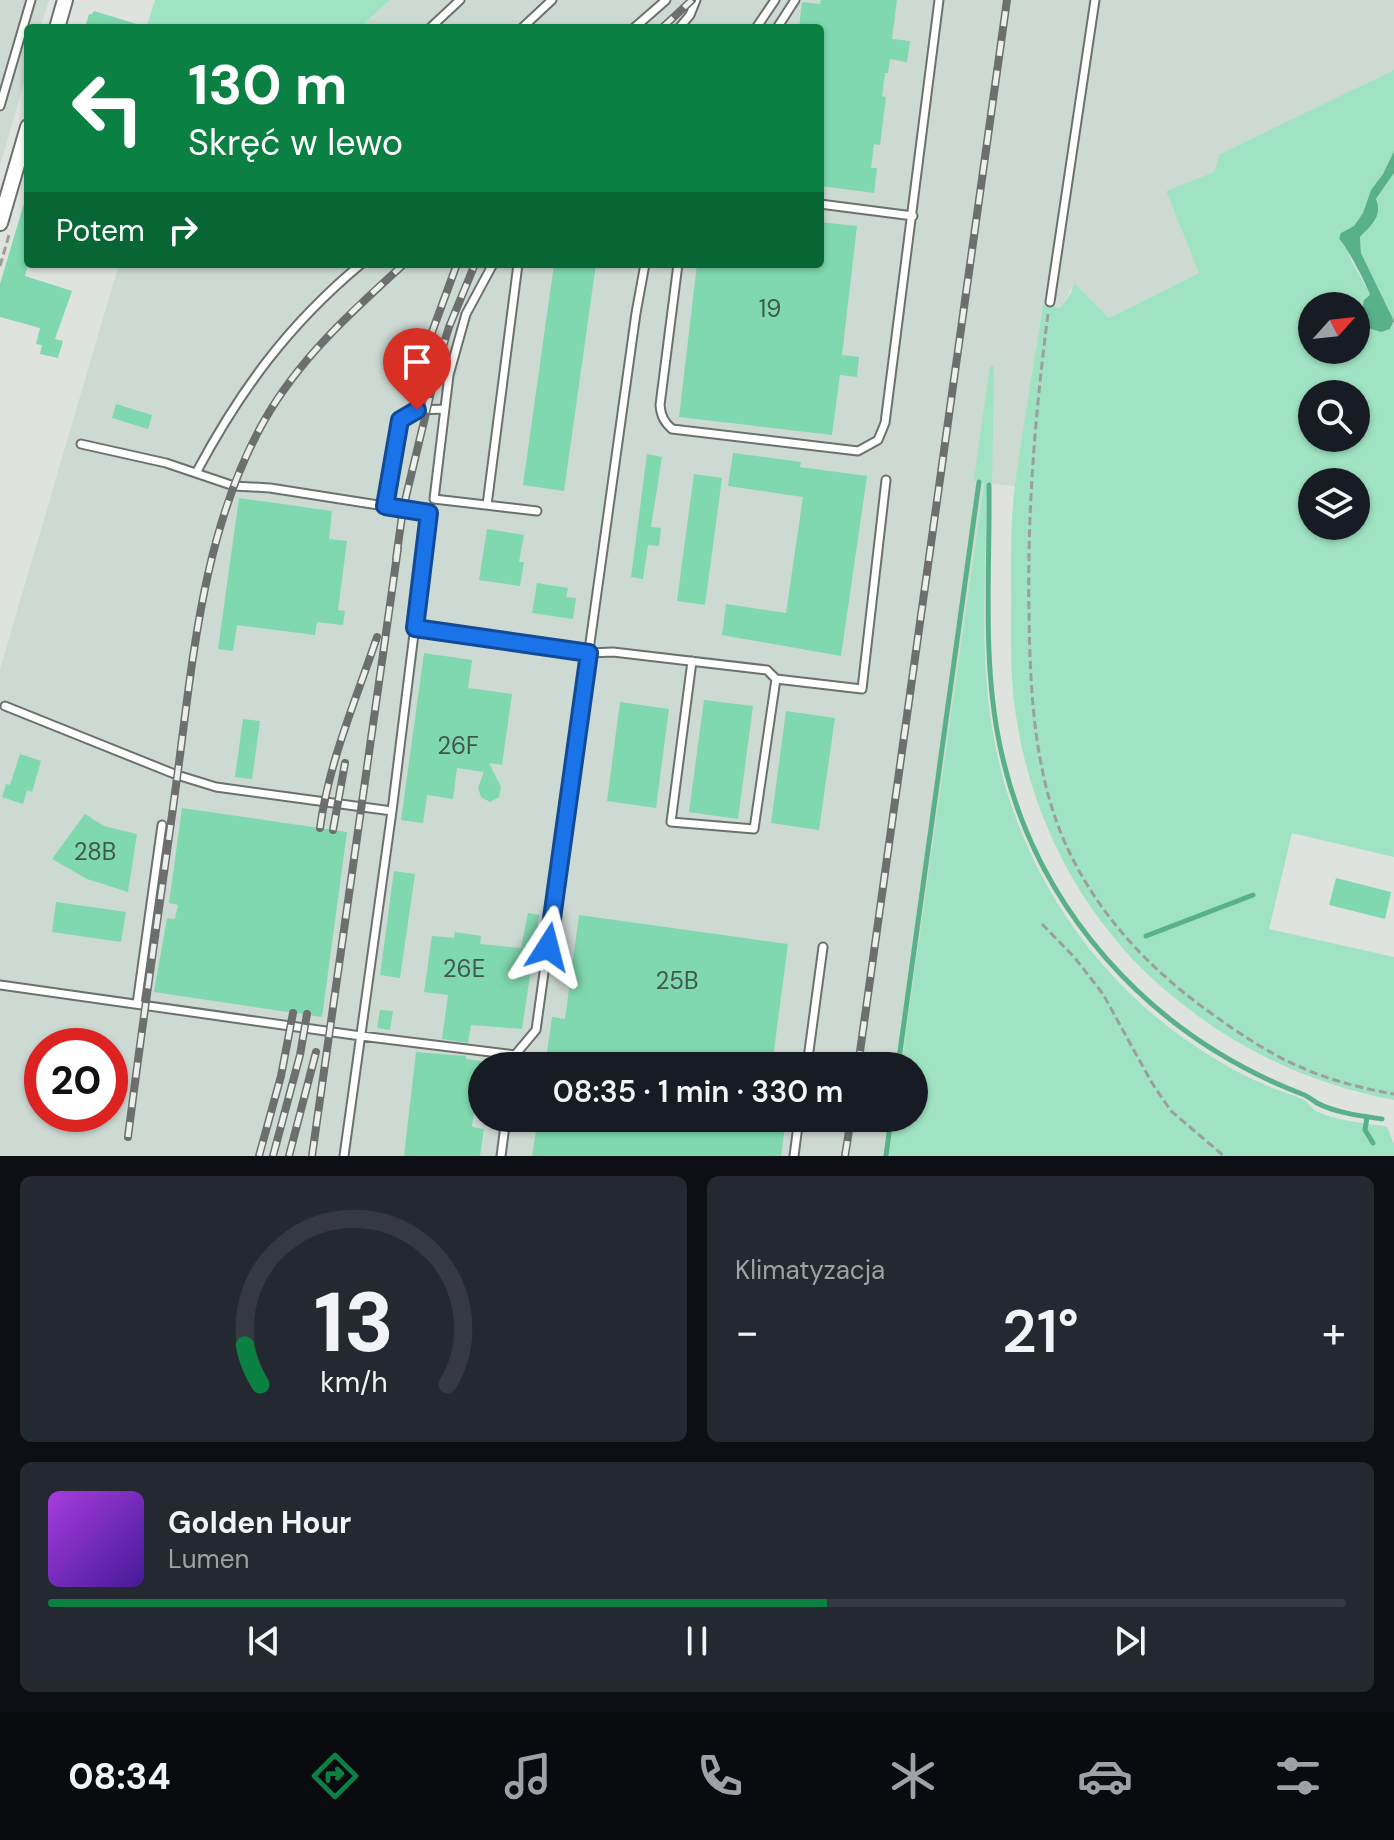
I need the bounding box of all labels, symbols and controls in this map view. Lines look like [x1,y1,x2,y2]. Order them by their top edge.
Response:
text: 130 m [188,48,347,121]
icon: left [56,56,160,160]
text: Skręć w lewo [188,119,403,166]
icon: right [161,208,205,252]
text: Potem [56,211,145,250]
north arrow [1298,292,1370,364]
map controls [1298,292,1370,540]
house number: 19 [759,293,781,324]
pin [383,328,451,410]
icon: arrive [395,340,439,384]
button: search [1298,380,1370,452]
button: layers [1298,468,1370,540]
house number: 26F [437,730,479,761]
house number: 28B [74,836,116,867]
position arrow [506,905,590,989]
house number: 26E [443,953,485,984]
house number: 25B [656,965,698,996]
speed limit sign: 20 [24,1028,128,1132]
text: 08:35 · 1 min · 330 m [553,1072,843,1111]
text: Klimatyzacja [735,1253,885,1287]
text: 13 [313,1268,394,1377]
text: 21° [1002,1292,1079,1371]
text: − [735,1303,759,1361]
text: + [1322,1303,1346,1361]
text: km/h [320,1364,387,1401]
text: Golden Hour [168,1503,351,1542]
text: Lumen [168,1542,249,1576]
icon: previous [242,1619,286,1663]
icon: pause [675,1619,719,1663]
icon: next [1108,1619,1152,1663]
icon: directions [307,1748,363,1804]
icon: music [500,1748,556,1804]
icon: phone [692,1748,748,1804]
icon: climate [885,1748,941,1804]
icon: car [1077,1748,1133,1804]
icon: filters [1270,1748,1326,1804]
text: 08:34 [68,1753,171,1800]

